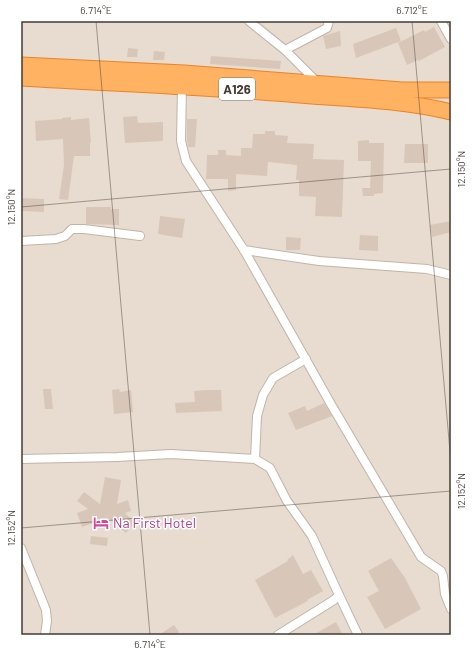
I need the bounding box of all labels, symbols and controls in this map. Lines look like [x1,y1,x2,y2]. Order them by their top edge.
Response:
text: 6.714°E [80,4,112,16]
text: 6.712°E [396,4,428,16]
road number: A126 [219,78,255,100]
text: 12.150°N [455,151,467,187]
text: 12.150°N [5,189,17,225]
text: 12.152°N [455,473,467,509]
text: 12.152°N [5,510,17,546]
hotel icon: Na First Hotel [92,514,110,532]
place label: Na First Hotel [113,514,196,531]
text: 6.714°E [134,638,166,650]

